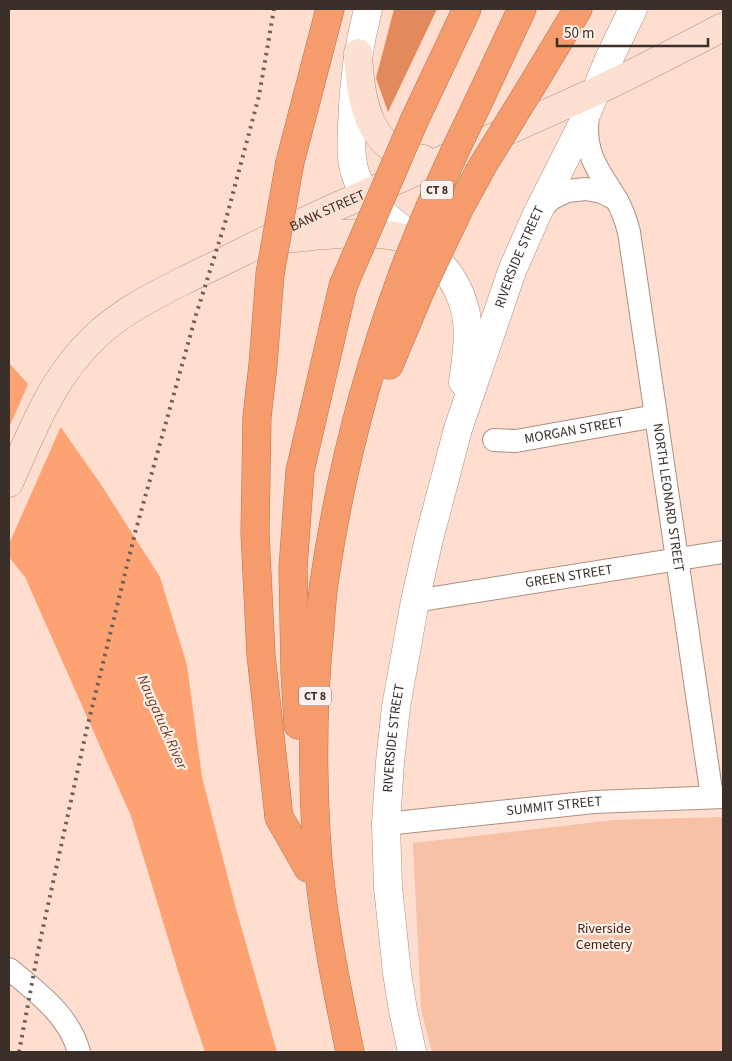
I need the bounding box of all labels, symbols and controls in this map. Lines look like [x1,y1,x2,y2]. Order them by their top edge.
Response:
scale bar [557,15,708,47]
text: 50 m [564,23,594,44]
road number: CT 8 [421,180,453,200]
street label: BANK STREET [286,185,369,237]
street label: RIVERSIDE STREET [490,202,550,311]
street label: MORGAN STREET [523,412,626,449]
street label: NORTH LEONARD STREET [647,422,689,574]
street label: GREEN STREET [524,560,615,593]
water label: Naugatuck River [132,671,193,773]
street label: RIVERSIDE STREET [378,682,410,793]
road number: CT 8 [299,686,331,706]
street label: SUMMIT STREET [505,792,603,821]
park label: Riverside Cemetery [576,919,633,955]

